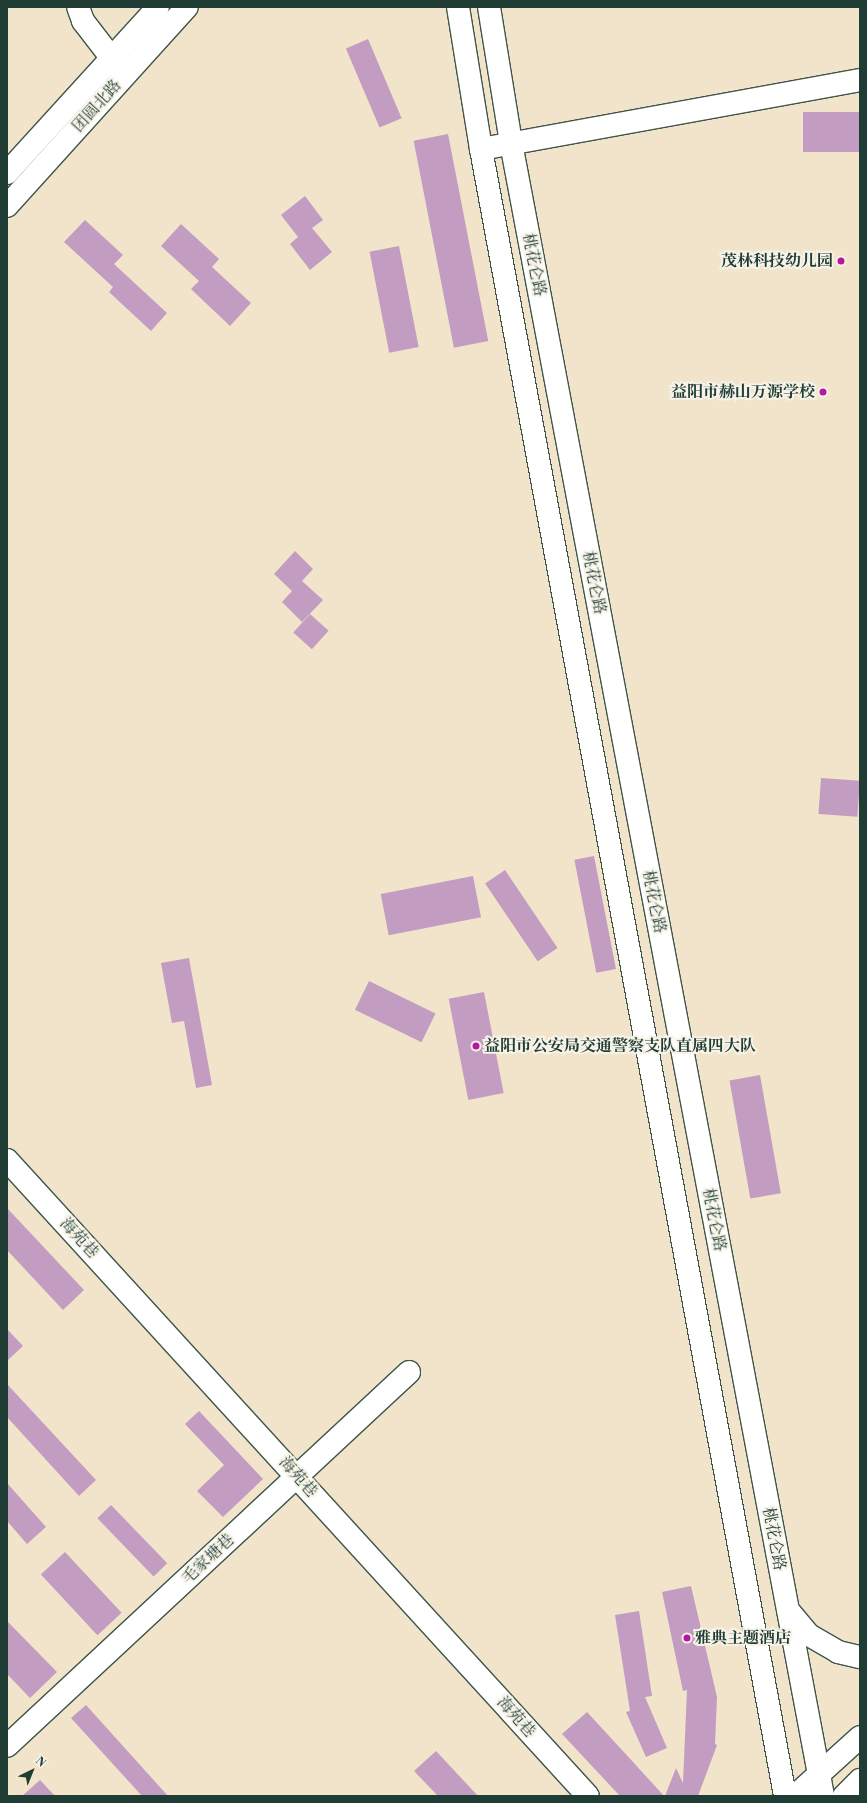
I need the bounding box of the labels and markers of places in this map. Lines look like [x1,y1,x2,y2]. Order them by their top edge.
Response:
place label: 茂林科技幼儿园 [721,251,833,271]
marker: 茂林科技幼儿园 [836,256,846,266]
place label: 益阳市赫山万源学校 [671,382,815,402]
marker: 益阳市赫山万源学校 [818,387,828,397]
place label: 益阳市公安局交通警察支队直属四大队 [484,1036,756,1056]
marker: 益阳市公安局交通警察支队直属四大队 [471,1041,481,1051]
place label: 雅典主题酒店 [695,1628,791,1648]
marker: 雅典主题酒店 [682,1633,692,1643]

